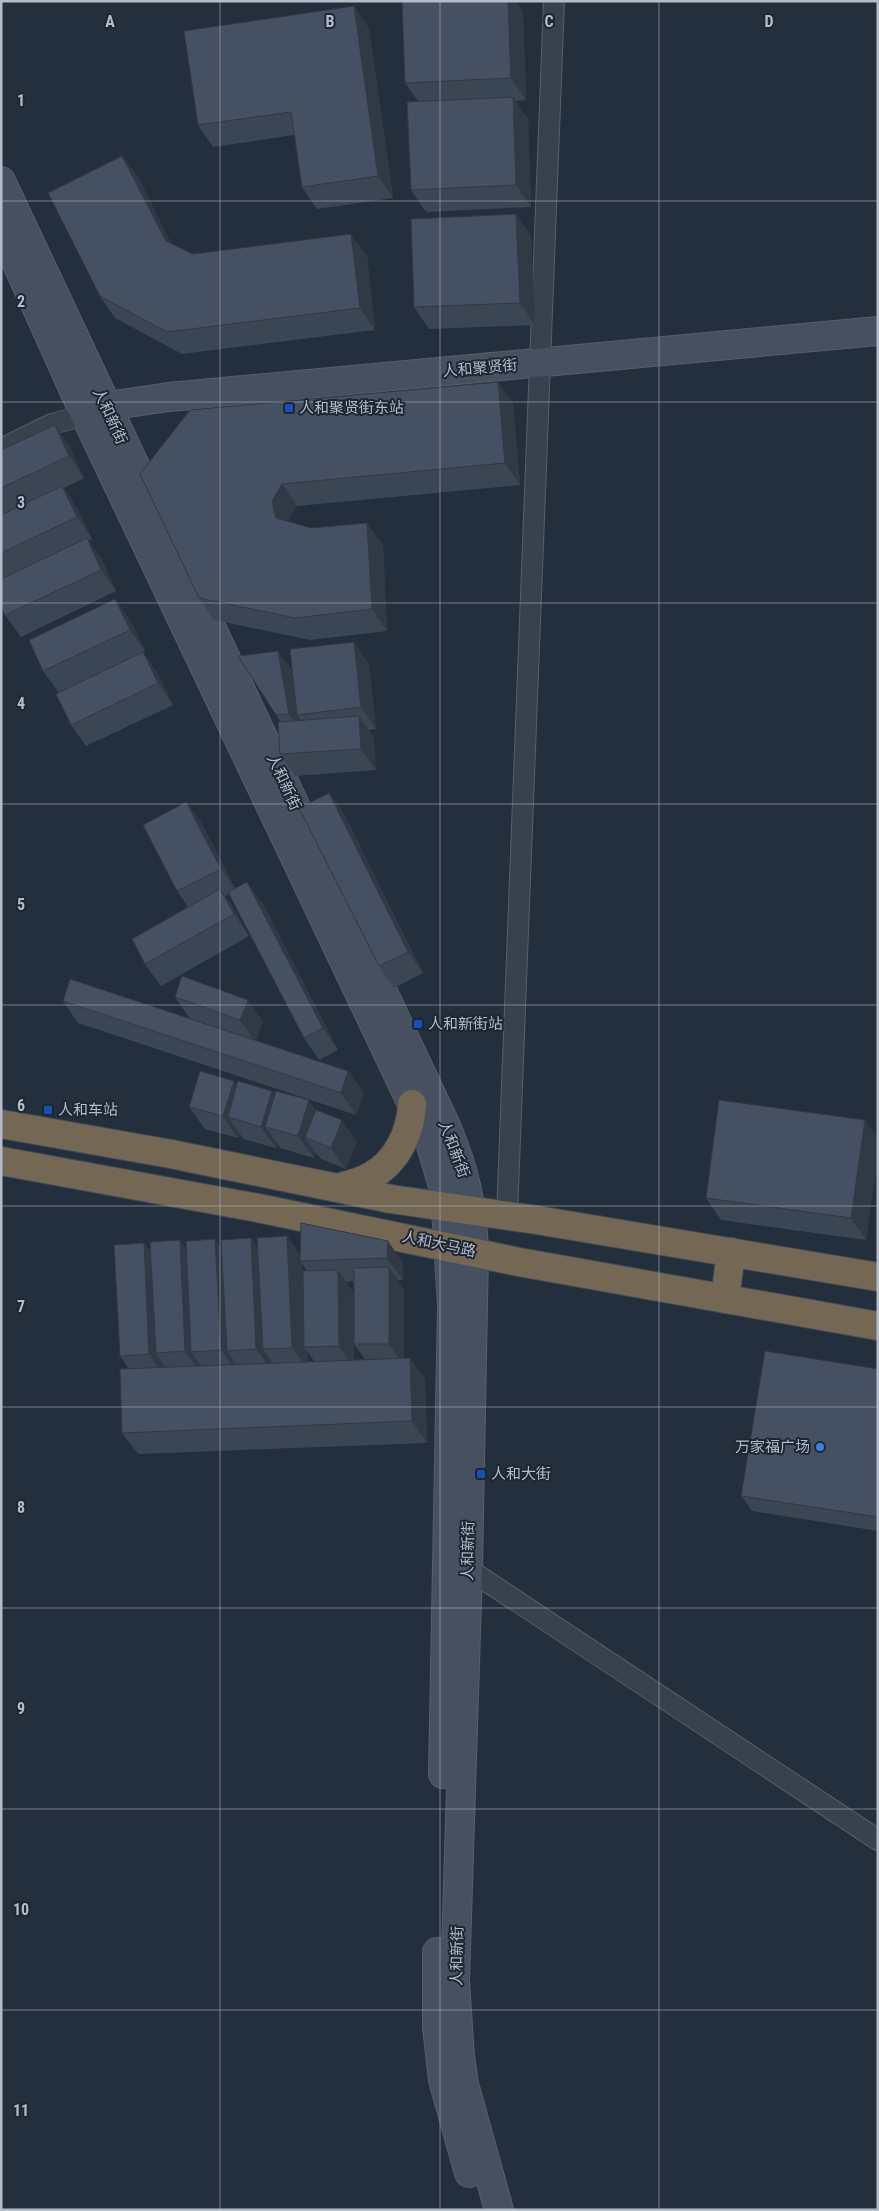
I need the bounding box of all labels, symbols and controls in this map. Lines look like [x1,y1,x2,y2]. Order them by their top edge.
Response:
text: A [105,12,115,31]
text: B [326,12,335,31]
text: C [544,12,554,31]
text: D [764,12,774,31]
text: 1 [17,91,25,110]
text: 2 [17,292,25,311]
street label: 人和聚贤街 [442,356,518,380]
street label: 人和新街 [89,385,131,447]
place label: 人和聚贤街东站 [299,399,404,417]
marker: 人和聚贤街东站 [283,402,295,414]
text: 3 [17,493,25,512]
text: 4 [17,694,25,713]
street label: 人和新街 [263,751,305,813]
text: 5 [17,895,25,914]
place label: 人和新街站 [428,1015,503,1033]
marker: 人和新街站 [412,1018,424,1030]
text: 6 [17,1096,25,1115]
place label: 人和车站 [58,1101,118,1119]
marker: 人和车站 [42,1104,54,1116]
street label: 人和新街 [435,1118,473,1180]
street label: 人和大马路 [400,1227,478,1261]
text: 7 [17,1297,25,1316]
place label: 万家福广场 [735,1438,810,1456]
marker: 万家福广场 [814,1441,826,1453]
place label: 人和大街 [491,1465,551,1483]
marker: 人和大街 [475,1468,487,1480]
text: 8 [17,1498,25,1517]
street label: 人和新街 [458,1521,478,1581]
text: 9 [17,1699,25,1718]
text: 10 [13,1900,29,1919]
street label: 人和新街 [447,1926,467,1986]
text: 11 [13,2101,29,2120]

